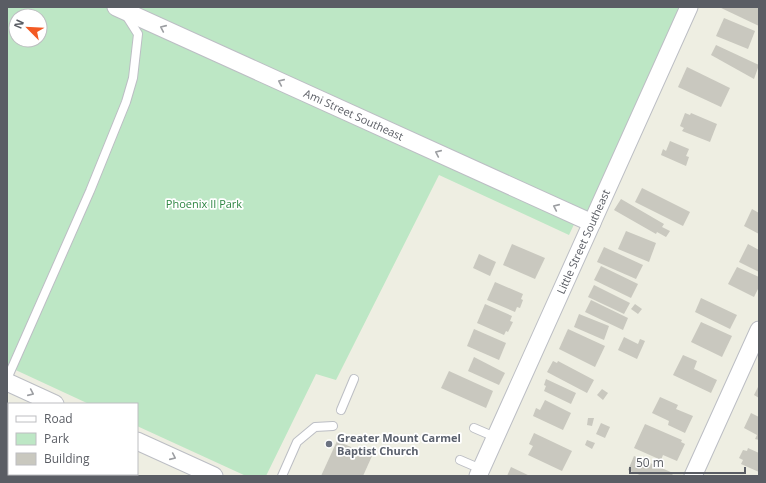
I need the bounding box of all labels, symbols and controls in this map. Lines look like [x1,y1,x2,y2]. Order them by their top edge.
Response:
north arrow [8,8,48,48]
text: N [10,17,27,31]
one-way arrow [160,25,167,33]
one-way arrow [278,79,286,87]
street label: Ami Street Southeast [302,85,406,144]
one-way arrow [435,150,442,158]
street label: Little Street Southeast [553,187,613,296]
park label: Phoenix II Park [166,196,242,211]
one-way arrow [553,204,561,212]
one-way arrow [26,388,34,396]
legend [8,403,138,475]
text: Road [44,410,73,427]
text: Park [44,430,70,447]
place label: Greater Mount Carmel Baptist Church [337,430,461,458]
marker: Greater Mount Carmel Baptist Church [324,439,334,449]
scale bar [630,449,745,475]
text: Building [44,450,90,467]
one-way arrow [168,452,176,460]
text: 50 m [636,454,664,471]

